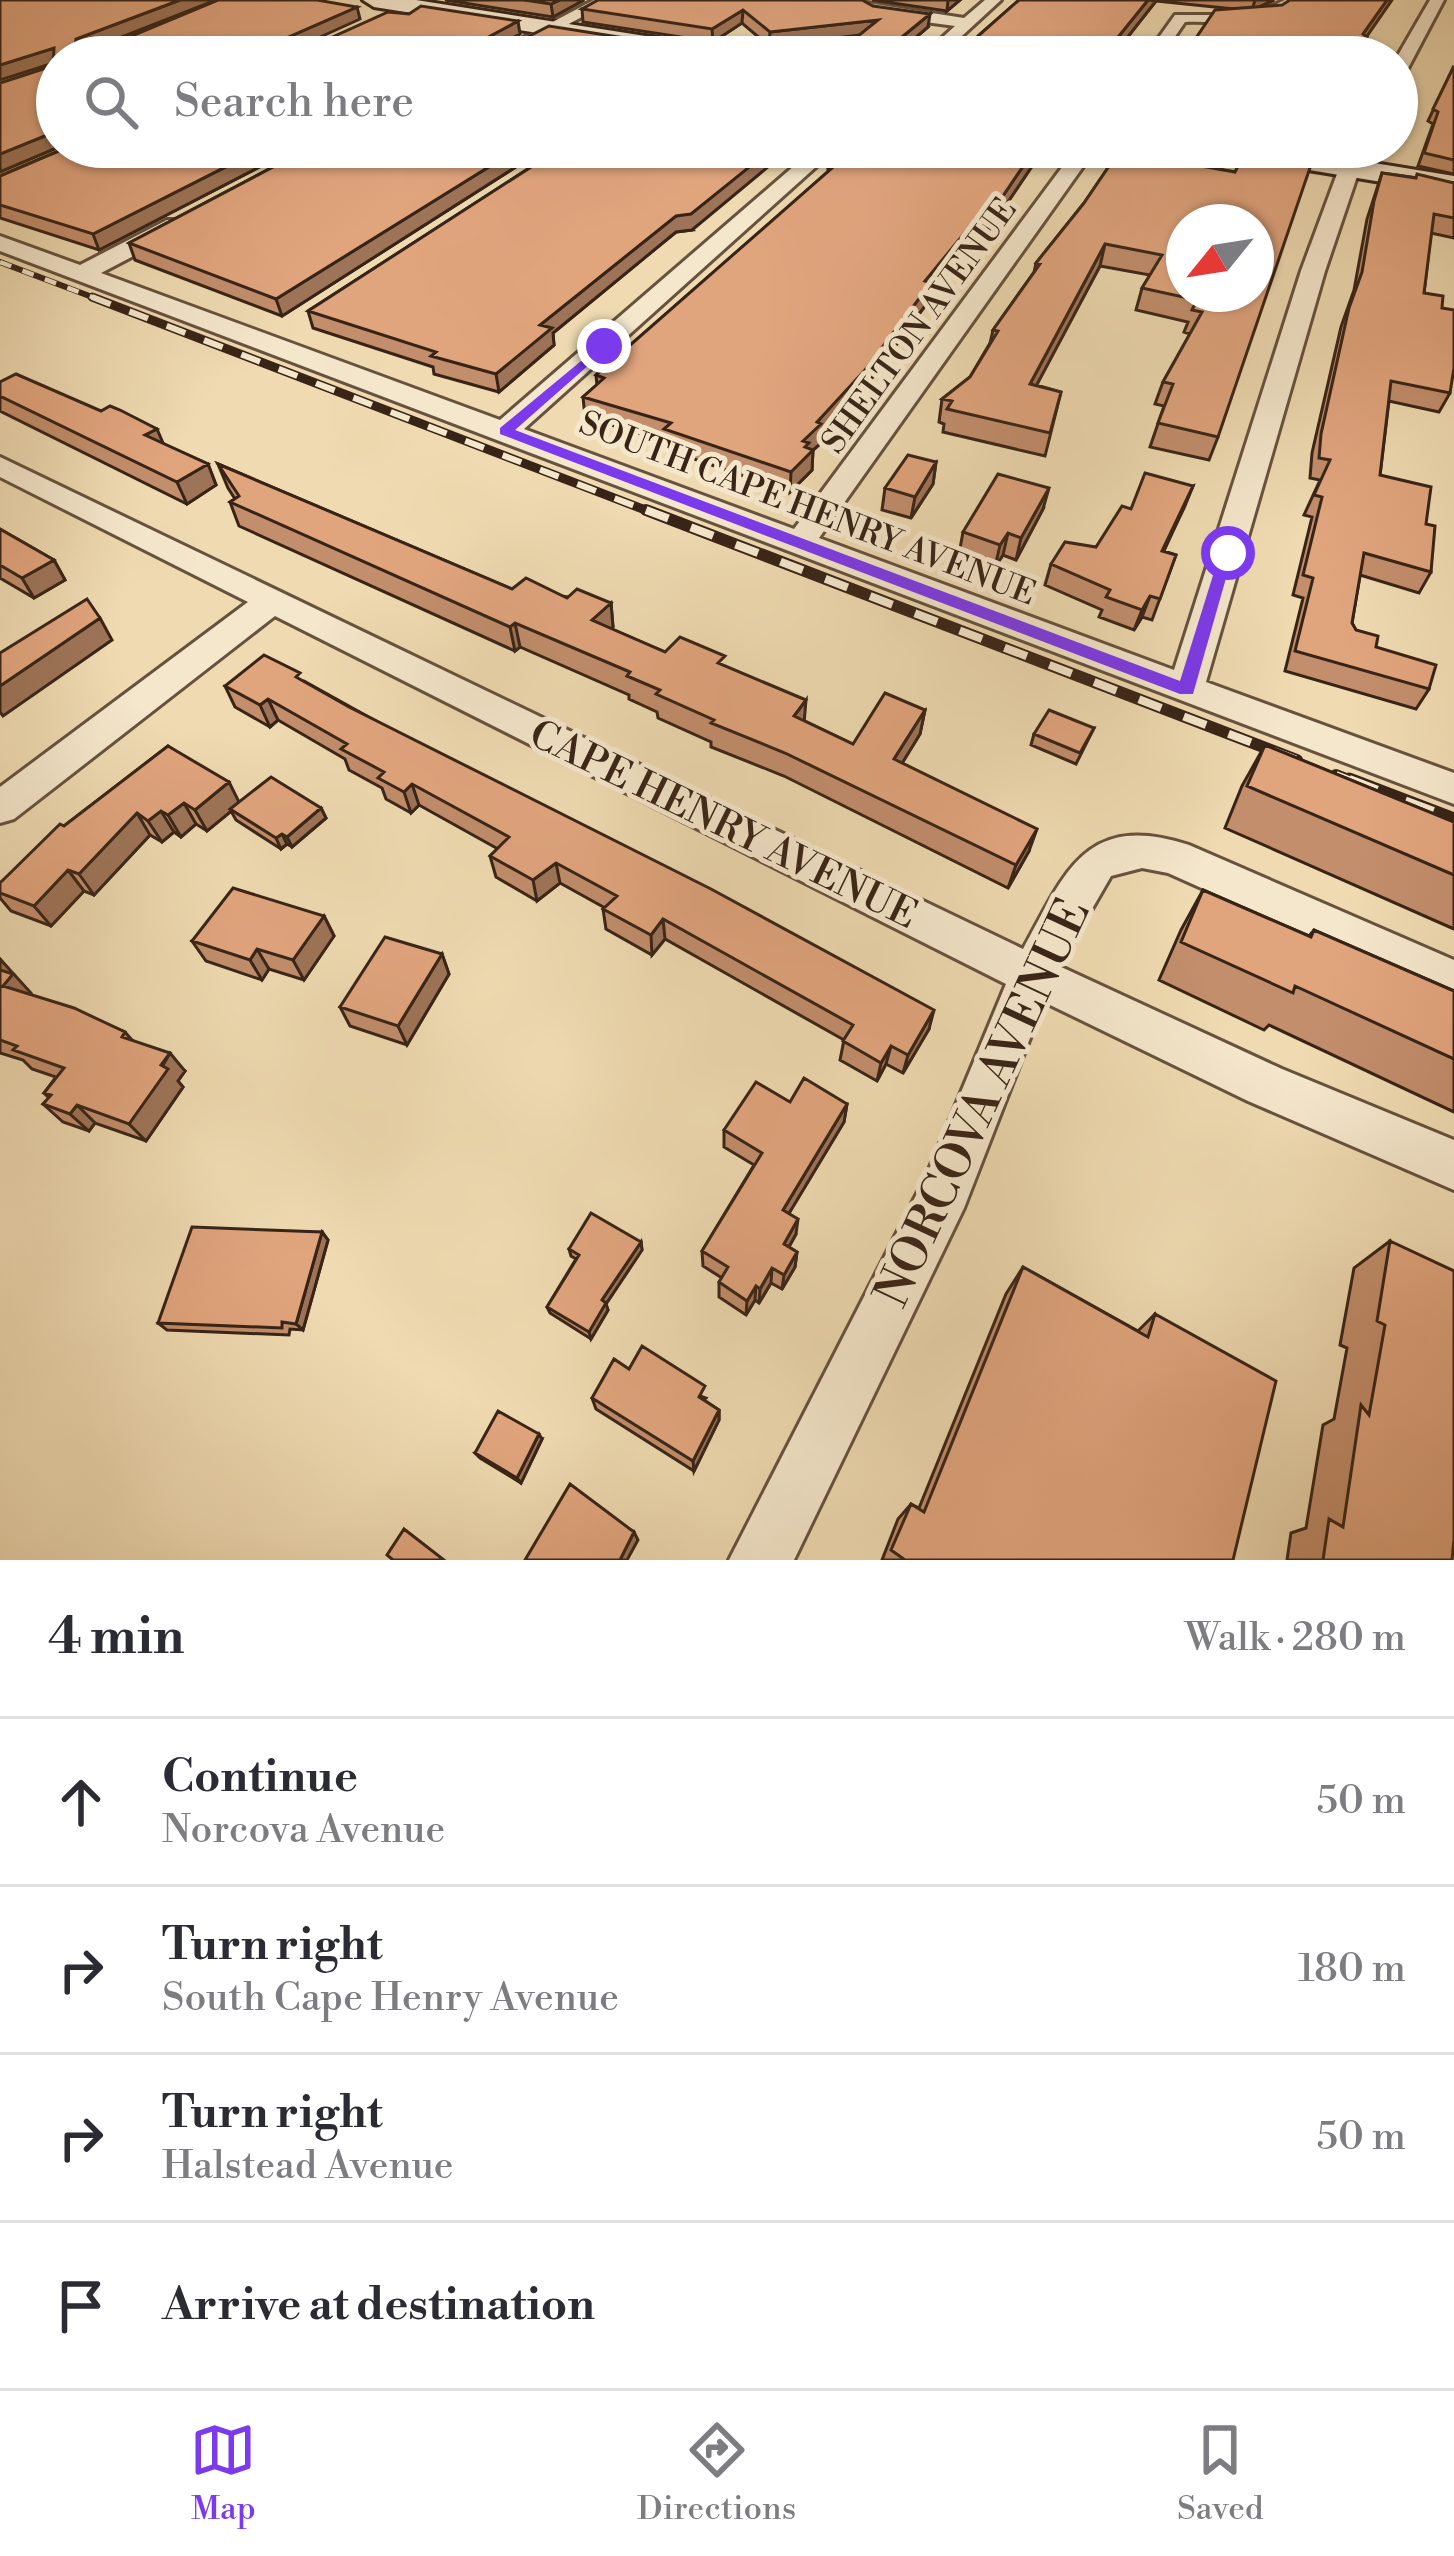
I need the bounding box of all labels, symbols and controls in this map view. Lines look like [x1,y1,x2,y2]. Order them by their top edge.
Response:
search box [36,36,1418,168]
icon: search [78,69,144,135]
text: Search here [174,74,414,131]
street label: SHELTON AVENUE [814,191,1026,462]
north arrow [1166,204,1274,312]
route end [577,319,631,373]
street label: SOUTH CAPE HENRY AVENUE [573,403,1041,615]
route start [1201,526,1255,580]
street label: CAPE HENRY AVENUE [521,710,925,940]
street label: NORCOVA AVENUE [863,890,1105,1317]
text: 4 min [48,1606,184,1670]
text: Walk · 280 m [1185,1614,1406,1663]
text: Continue [162,1749,358,1806]
icon: ahead [48,1769,114,1835]
text: 50 m [1316,1777,1406,1826]
text: Norcova Avenue [162,1806,445,1855]
text: Turn right [162,1917,383,1974]
icon: right [48,1937,114,2003]
text: 180 m [1298,1945,1406,1994]
text: South Cape Henry Avenue [162,1974,619,2023]
text: Turn right [162,2085,383,2142]
icon: right [48,2105,114,2171]
text: 50 m [1316,2113,1406,2162]
text: Halstead Avenue [162,2142,454,2191]
icon: arrive [48,2273,114,2339]
text: Arrive at destination [162,2277,595,2334]
tab: Map [190,2417,256,2530]
tab: Directions [637,2417,796,2530]
tab: Saved [1177,2417,1264,2530]

